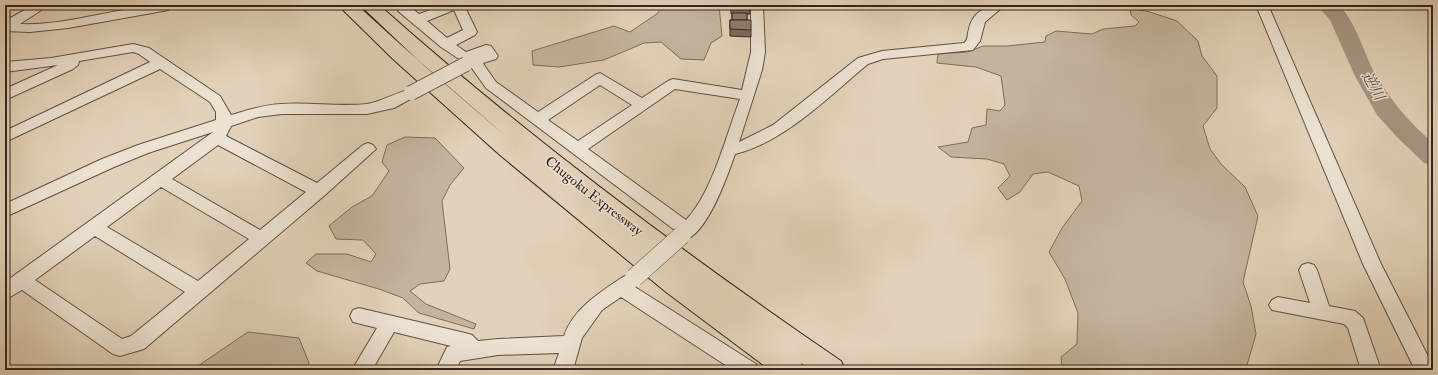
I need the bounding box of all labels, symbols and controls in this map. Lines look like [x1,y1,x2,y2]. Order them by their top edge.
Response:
water label: 逆川 [1357,68,1390,105]
street label: Chugoku Expressway [541,153,647,241]

